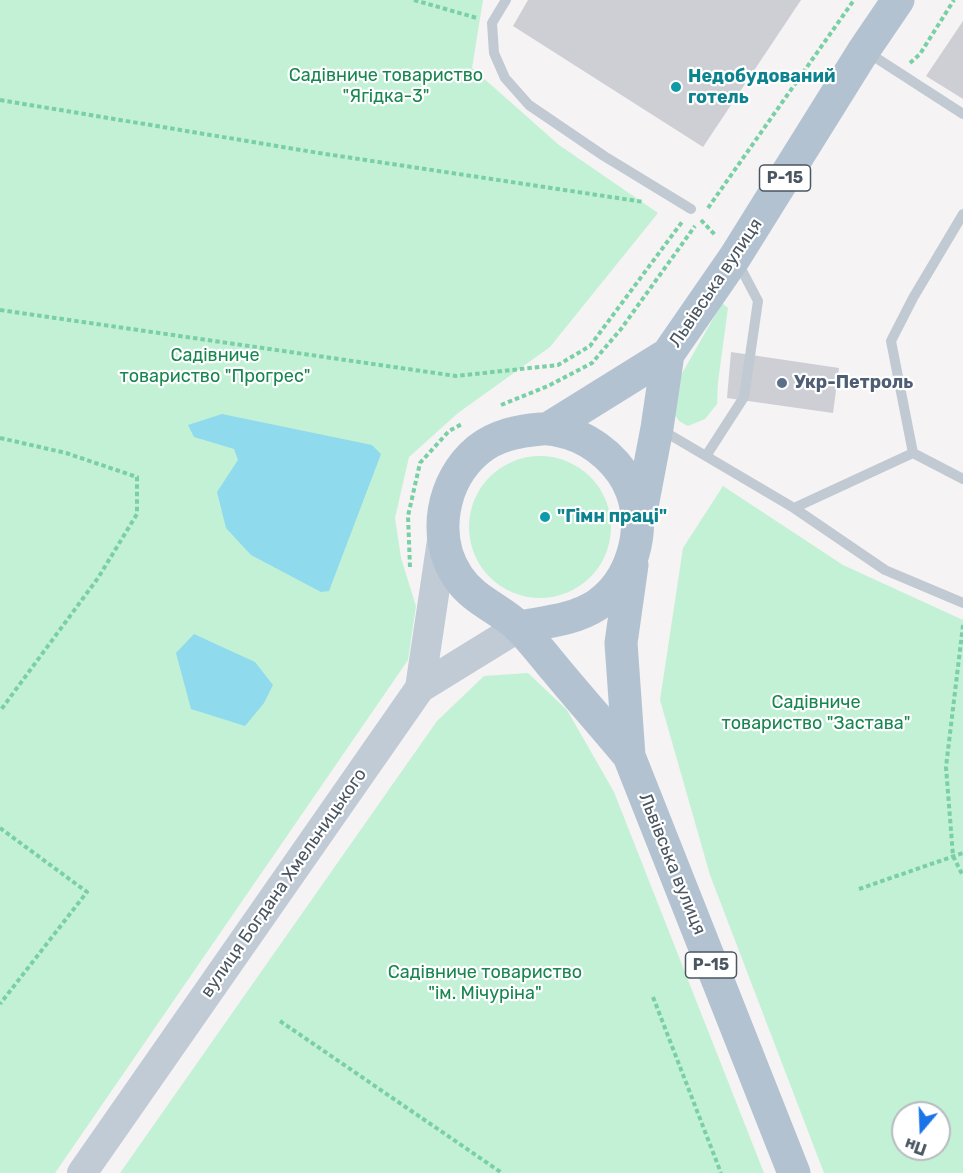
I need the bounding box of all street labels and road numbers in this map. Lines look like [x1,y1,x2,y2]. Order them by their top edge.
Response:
road number: Р-15 [760,165,810,191]
street label: Львівська вулиця [665,214,767,352]
street label: вулиця Богдана Хмельницького [196,764,372,1002]
street label: Львівська вулиця [634,790,710,938]
road number: Р-15 [686,952,736,978]

